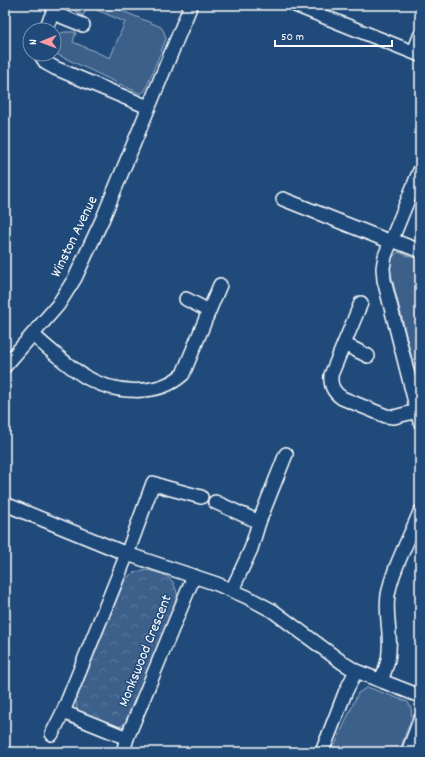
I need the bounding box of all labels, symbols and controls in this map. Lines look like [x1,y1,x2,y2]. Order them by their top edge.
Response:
north arrow [22,22,62,62]
scale bar [275,22,392,48]
text: 50 m [281,29,304,46]
text: N [26,39,42,45]
street label: Winston Avenue [46,192,104,281]
street label: Monkswood Crescent [113,591,179,710]

